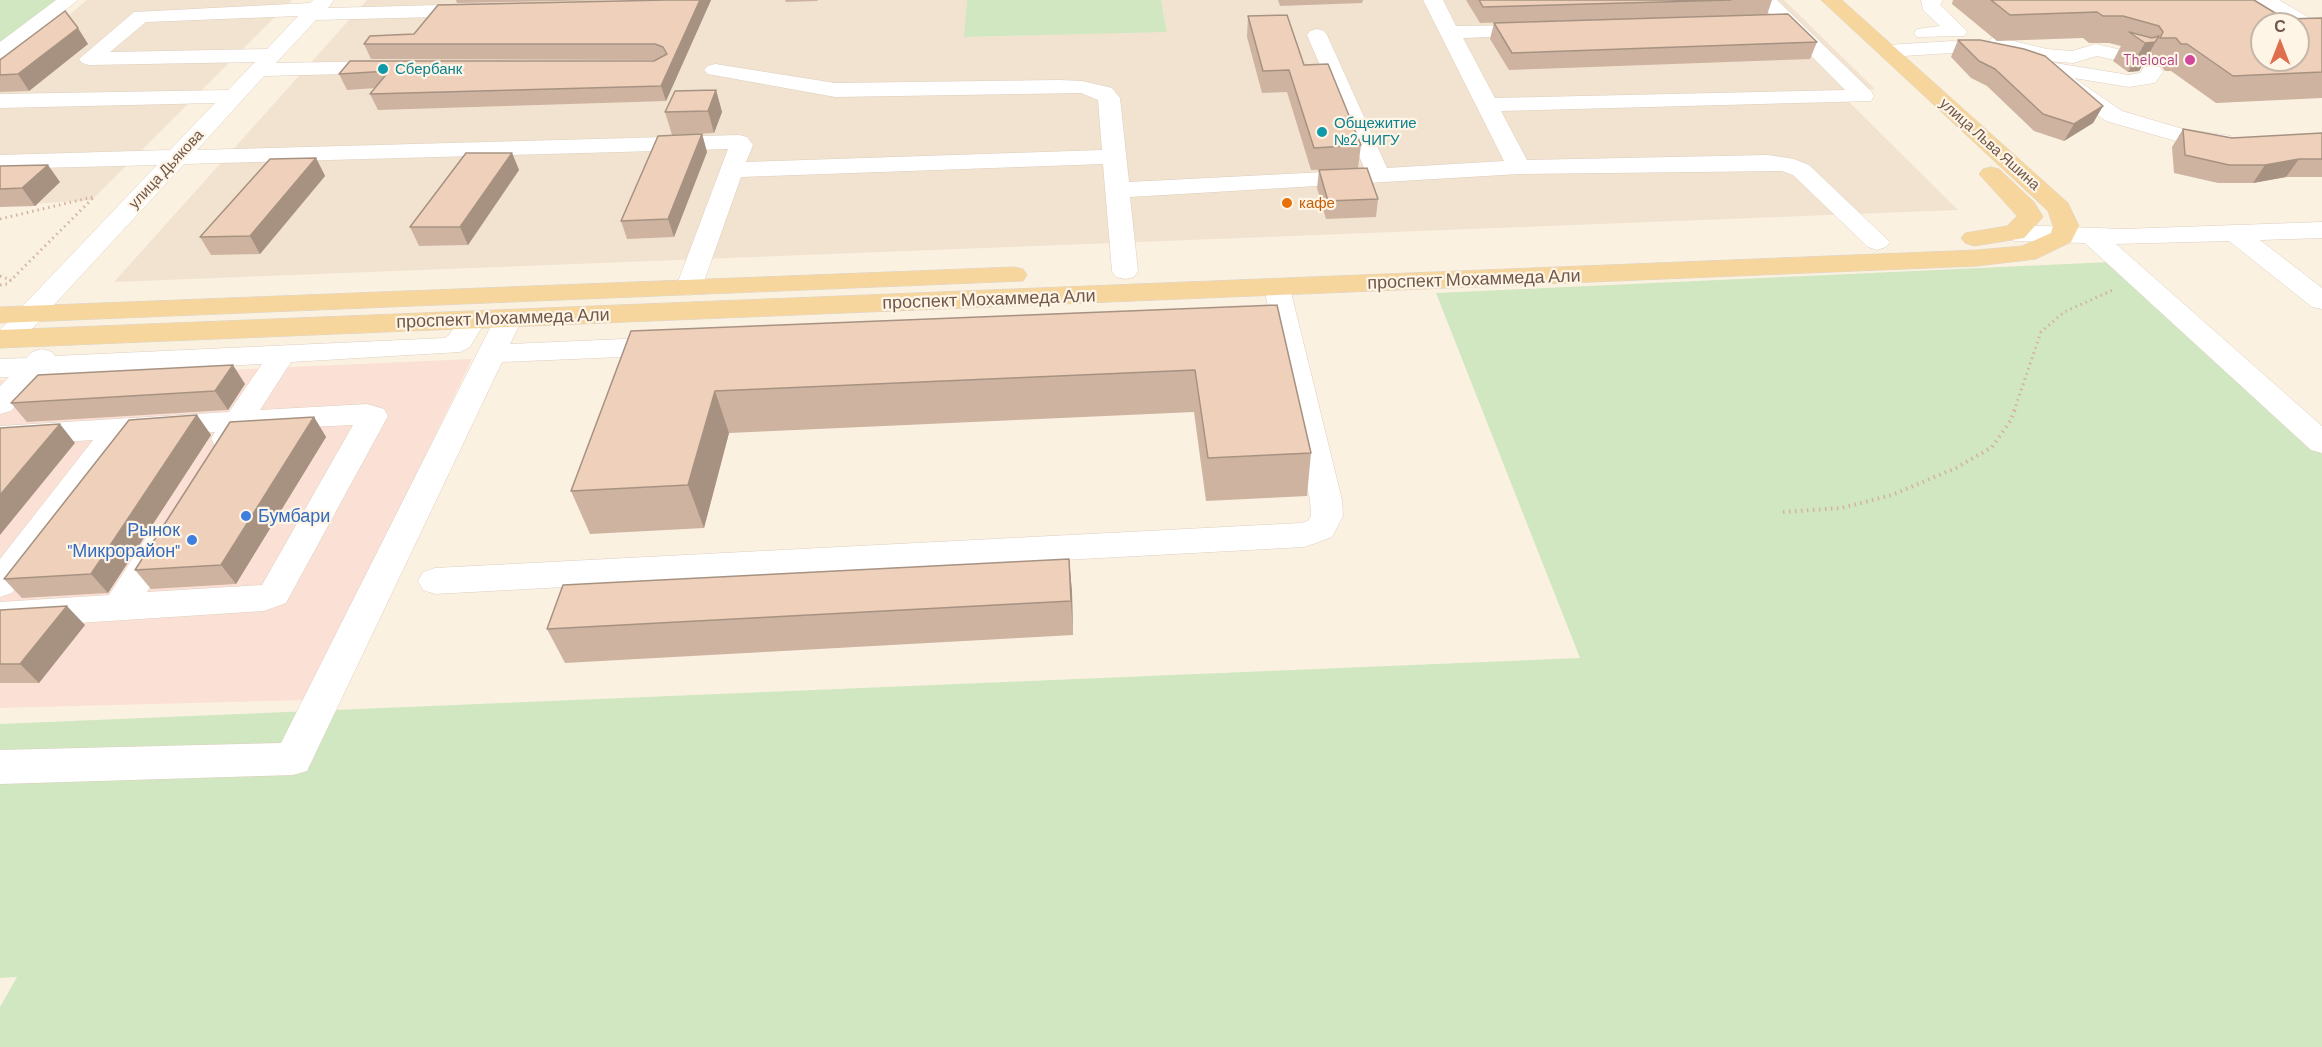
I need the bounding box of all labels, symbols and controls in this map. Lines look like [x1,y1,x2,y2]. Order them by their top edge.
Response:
north arrow [2250,12,2310,72]
text: С [2274,16,2286,35]
place label: Thelocal [2123,51,2178,69]
marker: Thelocal [2183,53,2197,67]
place label: Сбербанк [395,60,462,78]
marker: Сбербанк [376,62,390,76]
street label: улица Льва Яшина [1936,94,2044,194]
place label: Общежитие №2 ЧИГУ [1334,114,1417,149]
marker: Общежитие №2 ЧИГУ [1315,125,1329,139]
street label: улица Дьякова [125,126,207,212]
place label: кафе [1299,194,1335,212]
marker: кафе [1280,196,1294,210]
street label: проспект Мохаммеда Али [1367,264,1581,294]
street label: проспект Мохаммеда Али [882,284,1096,314]
street label: проспект Мохаммеда Али [396,303,610,333]
place label: Бумбари [258,505,330,527]
marker: Бумбари [239,509,253,523]
place label: Рынок "Микрорайон" [68,519,180,562]
marker: Рынок "Микрорайон" [185,533,199,547]

